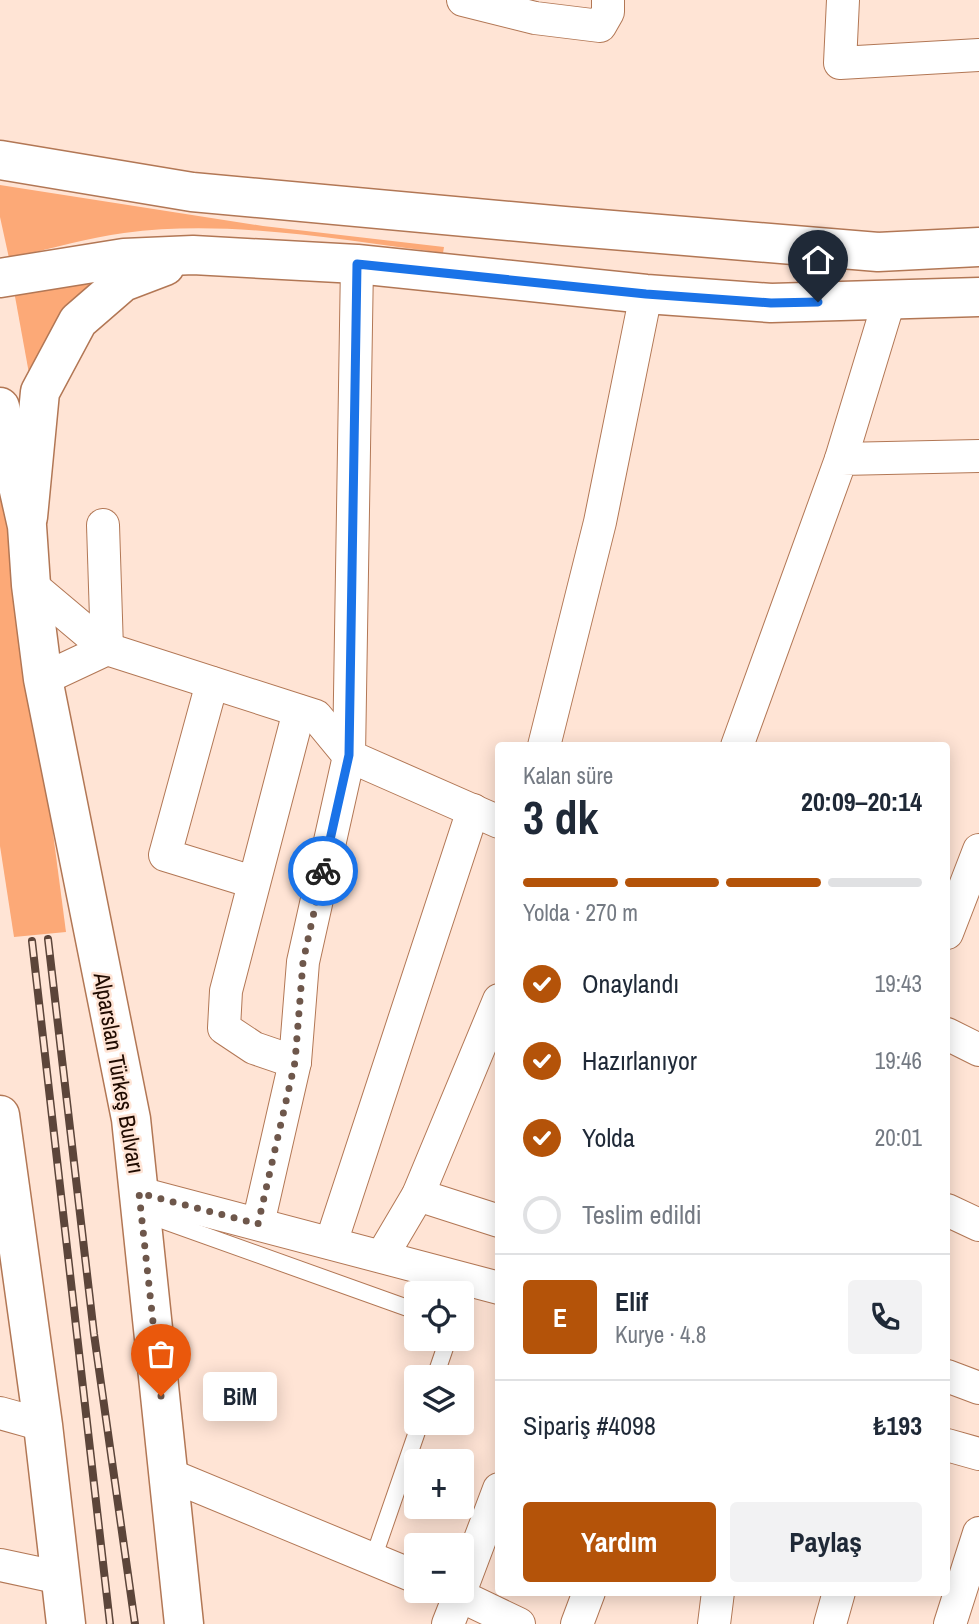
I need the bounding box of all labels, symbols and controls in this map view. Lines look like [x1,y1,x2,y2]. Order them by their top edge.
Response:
pin [788,230,848,302]
icon: home [799,241,837,279]
text: Kalan süre [523,760,613,791]
text: 20:09–20:14 [801,784,922,819]
text: 3 dk [523,786,599,848]
courier [288,836,358,906]
icon: bike [304,852,342,890]
text: Yolda · 270 m [523,897,638,928]
icon: check [523,965,561,1003]
text: Onaylandı [582,966,679,1001]
text: 19:43 [875,968,922,999]
street label: Alparslan Türkeş Bulvarı [86,969,152,1176]
icon: check [523,1042,561,1080]
text: Hazırlanıyor [582,1043,697,1078]
text: 19:46 [875,1045,922,1076]
icon: check [523,1119,561,1157]
text: Yolda [582,1120,635,1155]
text: 20:01 [875,1122,922,1153]
text: Teslim edildi [582,1197,702,1232]
button: phone [848,1280,922,1354]
map controls [404,1281,474,1603]
button: locate [404,1281,474,1351]
text: Elif [615,1284,648,1319]
text: E [553,1300,567,1335]
text: Kurye · 4.8 [615,1319,706,1350]
pin [131,1324,191,1396]
icon: bag [142,1335,180,1373]
button: layers [404,1365,474,1435]
callout: BiM [203,1372,276,1420]
text: BiM [223,1381,257,1412]
text: Sipariş #4098 [523,1408,656,1443]
text: ₺193 [873,1408,922,1443]
button: + [404,1449,474,1519]
button: Yardım [523,1502,716,1582]
button: Paylaş [730,1502,922,1582]
button: − [404,1533,474,1603]

